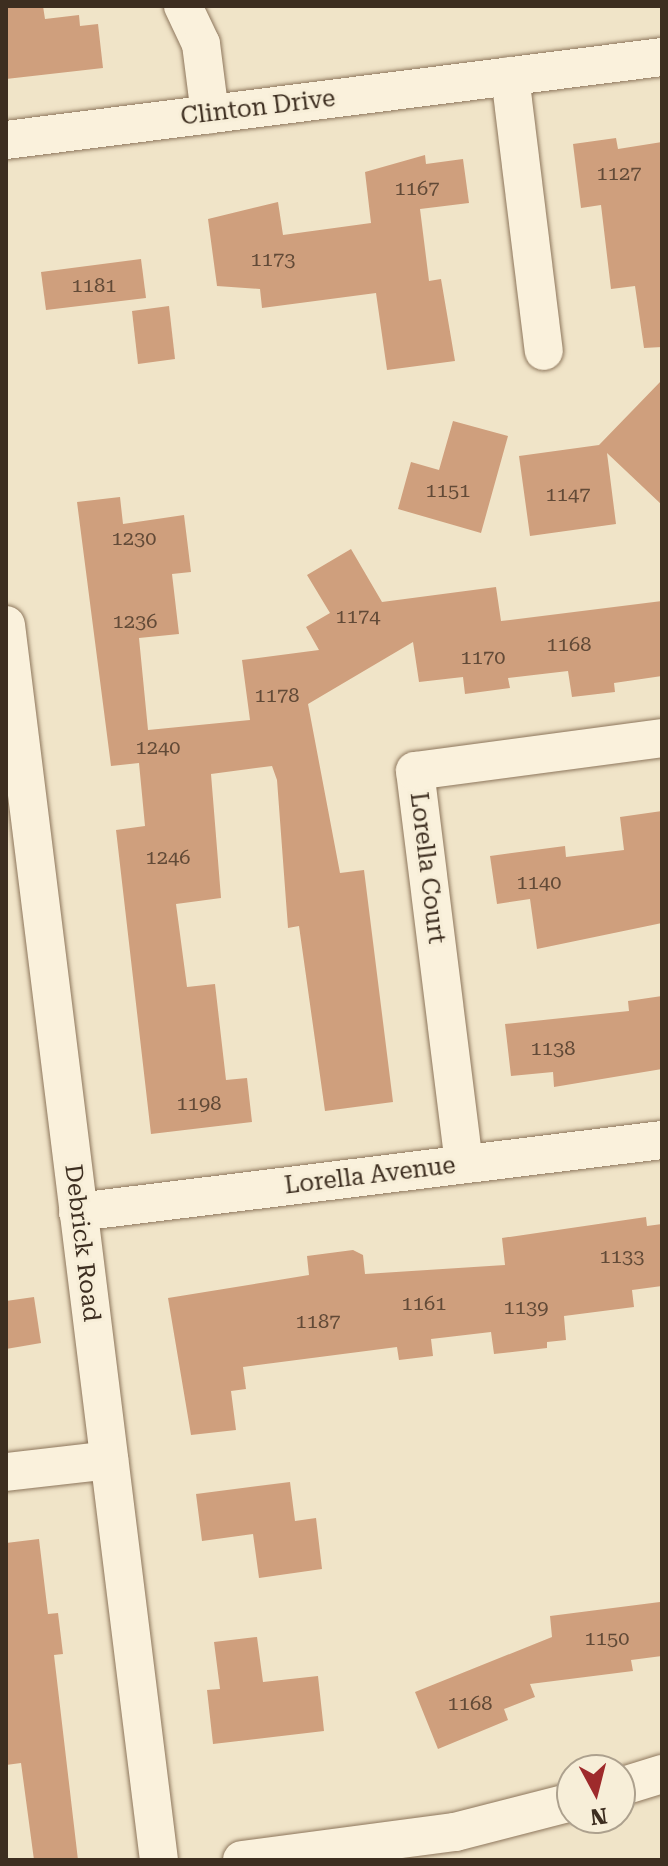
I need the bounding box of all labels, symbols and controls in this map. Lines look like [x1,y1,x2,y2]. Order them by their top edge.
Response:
street label: Clinton Drive [179,84,337,132]
house number: 1127 [597,161,641,185]
house number: 1167 [395,176,439,200]
house number: 1173 [251,247,295,271]
house number: 1181 [72,273,116,297]
house number: 1151 [426,478,470,502]
house number: 1147 [546,482,590,506]
house number: 1230 [112,526,156,550]
house number: 1174 [336,604,380,628]
house number: 1236 [113,609,157,633]
house number: 1168 [547,632,591,656]
house number: 1170 [461,645,505,669]
house number: 1178 [255,683,299,707]
house number: 1240 [136,735,180,759]
street label: Lorella Court [403,791,451,945]
house number: 1246 [146,845,190,869]
house number: 1140 [517,870,561,894]
house number: 1138 [531,1036,575,1060]
house number: 1198 [177,1091,221,1115]
street label: Lorella Avenue [283,1151,457,1201]
street label: Debrick Road [58,1163,106,1323]
house number: 1133 [600,1244,644,1268]
house number: 1161 [402,1291,446,1315]
house number: 1139 [504,1295,548,1319]
house number: 1187 [296,1309,340,1333]
house number: 1150 [585,1626,629,1650]
house number: 1168 [448,1691,492,1715]
north arrow [556,1754,636,1834]
text: N [589,1803,609,1830]

